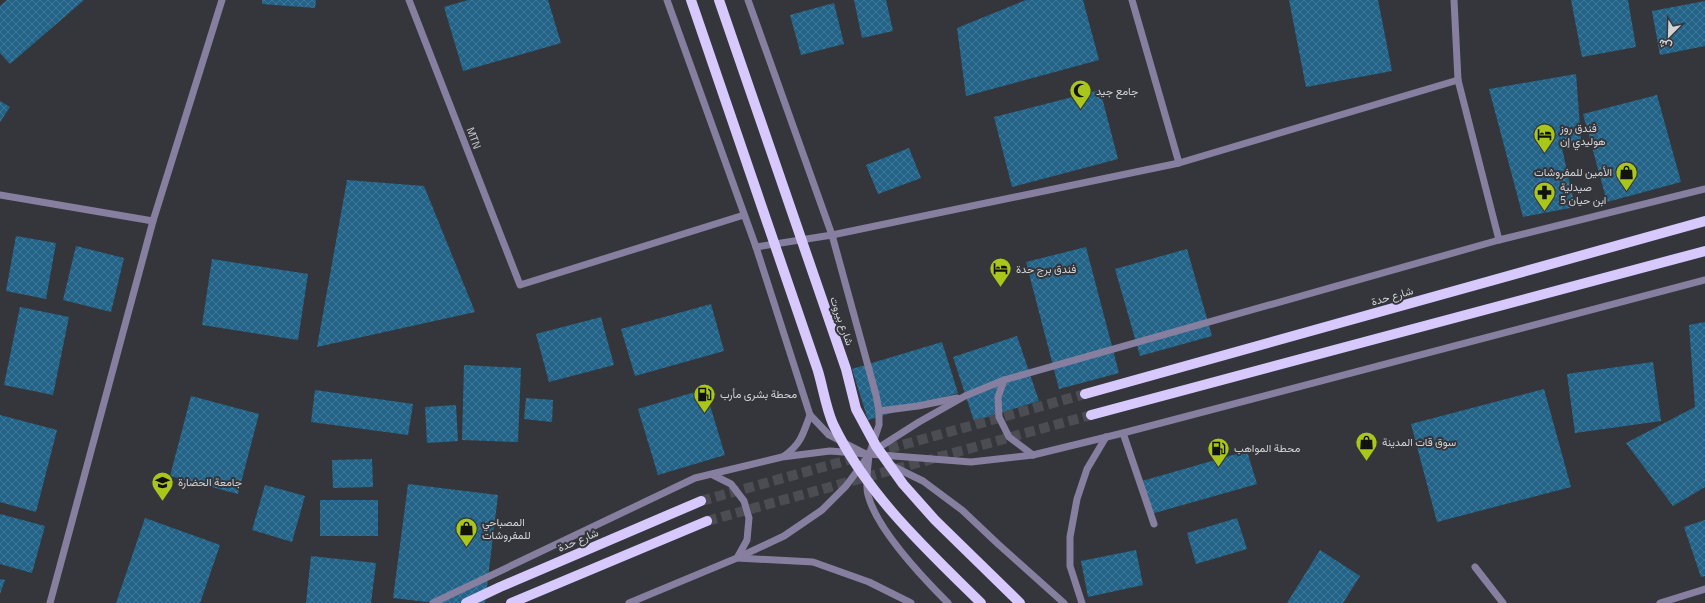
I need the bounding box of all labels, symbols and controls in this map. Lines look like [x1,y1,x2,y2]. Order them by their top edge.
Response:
north arrow [1649,16,1689,56]
text: ش [1656,35,1674,55]
mosque icon: جامع جيد [1068,78,1094,111]
place label: جامع جيد [1096,83,1138,99]
place label: فندق روز هوليدي إن [1559,120,1606,151]
hotel icon: فندق روز هوليدي إن [1531,121,1557,154]
street label: MTN [463,125,485,151]
shop icon: الأمين للمفروشات [1614,159,1640,192]
place label: الأمين للمفروشات [1534,164,1612,180]
place label: صيدلية ابن حيان 5 [1560,179,1606,208]
pharmacy icon: صيدلية ابن حيان 5 [1531,180,1557,213]
hotel icon: فندق برج حدة [988,256,1014,289]
place label: فندق برج حدة [1016,261,1076,277]
street label: شارع حدة [1369,282,1415,310]
street label: شارع بيروت [826,294,858,348]
fuel station icon: محطة بشرى مأرب [692,381,718,414]
place label: محطة بشرى مأرب [720,386,797,402]
shop icon: سوق قات المدينة [1353,429,1379,462]
place label: سوق قات المدينة [1382,434,1457,450]
fuel station icon: محطة المواهب [1205,435,1231,468]
place label: محطة المواهب [1234,440,1300,456]
school or university icon: جامعة الحضارة [150,469,176,502]
place label: جامعة الحضارة [178,474,242,490]
place label: المصباحي للمفروشات [482,514,531,543]
shop icon: المصباحي للمفروشات [454,515,480,548]
street label: شارع حدة [555,524,601,556]

